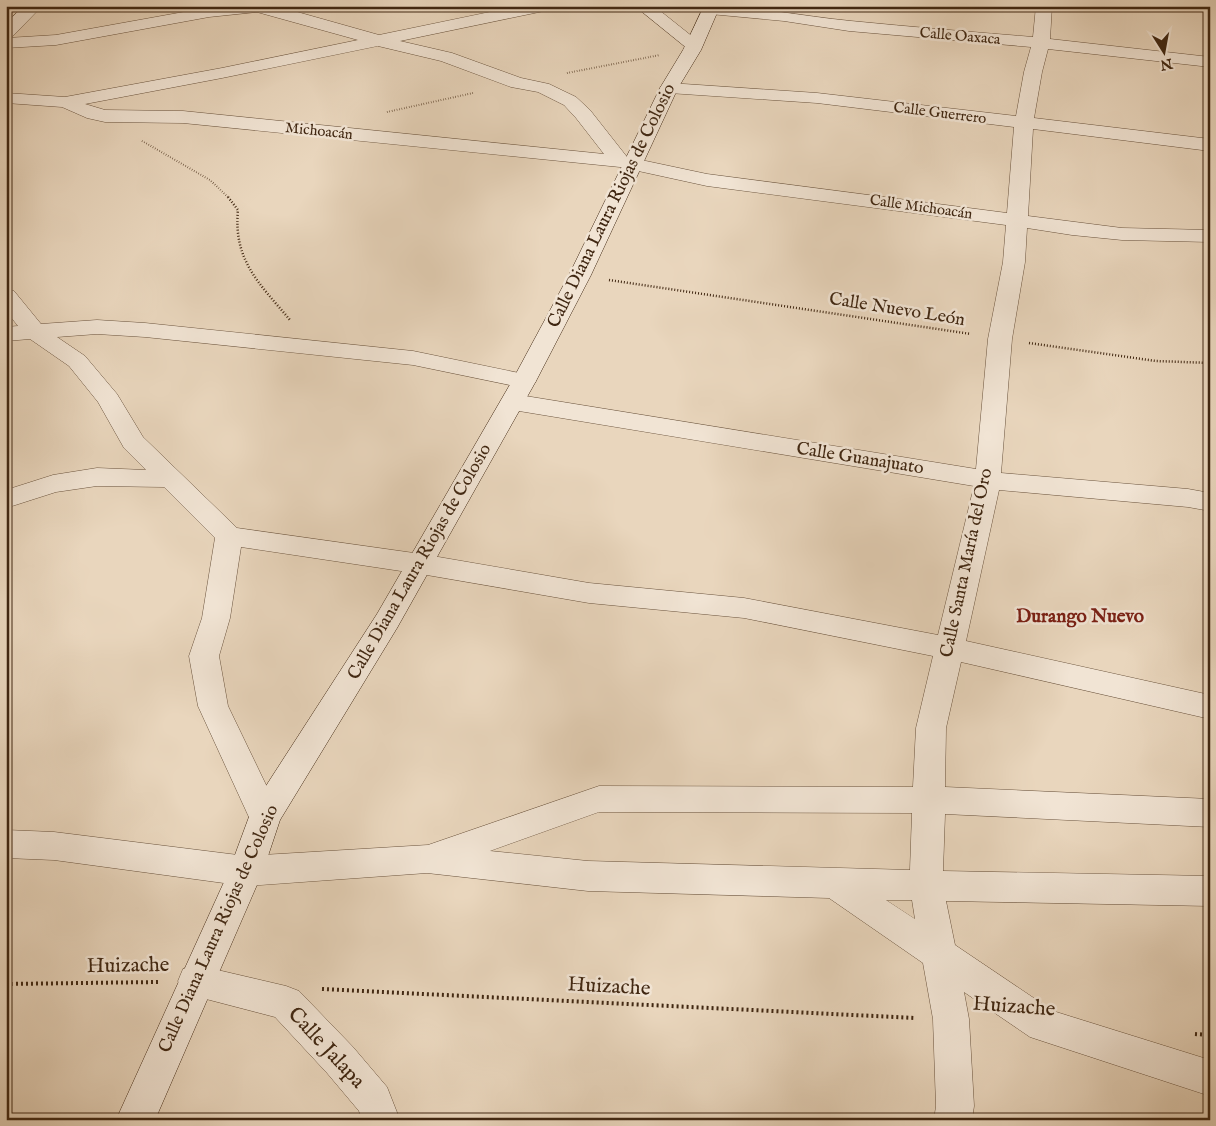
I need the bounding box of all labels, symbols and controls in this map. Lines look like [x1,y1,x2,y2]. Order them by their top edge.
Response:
street label: Calle Oaxaca [919,23,1002,49]
north arrow [1138,28,1188,78]
text: N [1159,54,1175,74]
street label: Calle Diana Laura Riojas de Colosio [543,80,681,332]
street label: Calle Guerrero [892,98,988,128]
street label: Michoacán [284,118,354,144]
street label: Calle Michoacán [868,190,974,224]
street label: Calle Nuevo León [827,288,967,332]
street label: Calle Guanajuato [795,438,926,480]
street label: Calle Diana Laura Riojas de Colosio [343,440,497,684]
street label: Calle Santa María del Oro [936,466,998,660]
district label: Durango Nuevo [1016,605,1144,629]
street label: Calle Diana Laura Riojas de Colosio [154,801,284,1057]
street label: Huizache [86,952,170,980]
street label: Huizache [567,971,651,1003]
street label: Huizache [972,991,1057,1023]
street label: Calle Jalapa [281,1001,371,1095]

